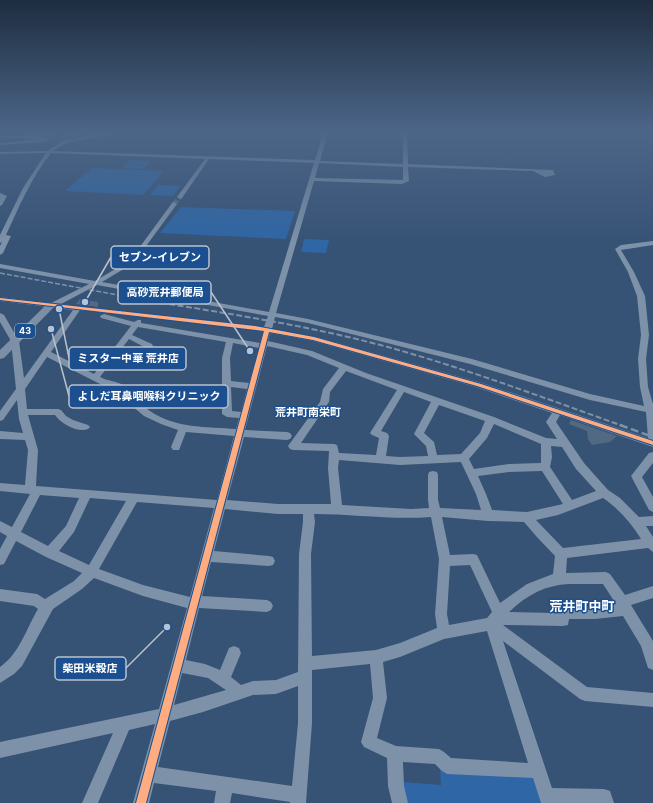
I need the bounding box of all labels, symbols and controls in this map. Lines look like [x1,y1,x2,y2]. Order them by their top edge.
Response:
callout: セブン-イレブン [111,246,209,269]
text: セブン-イレブン [119,250,201,264]
callout: 高砂荒井郵便局 [118,281,211,304]
text: 高砂荒井郵便局 [127,285,204,299]
road number: 43 [15,324,35,338]
callout: ミスター中華 荒井店 [69,347,186,370]
text: ミスター中華 荒井店 [77,351,179,365]
callout: よしだ耳鼻咽喉科クリニック [69,385,228,408]
text: よしだ耳鼻咽喉科クリニック [78,389,221,403]
district label: 荒井町南栄町 [275,405,341,419]
district label: 荒井町中町 [549,598,615,614]
callout: 柴田米穀店 [55,657,126,680]
text: 柴田米穀店 [63,661,118,675]

